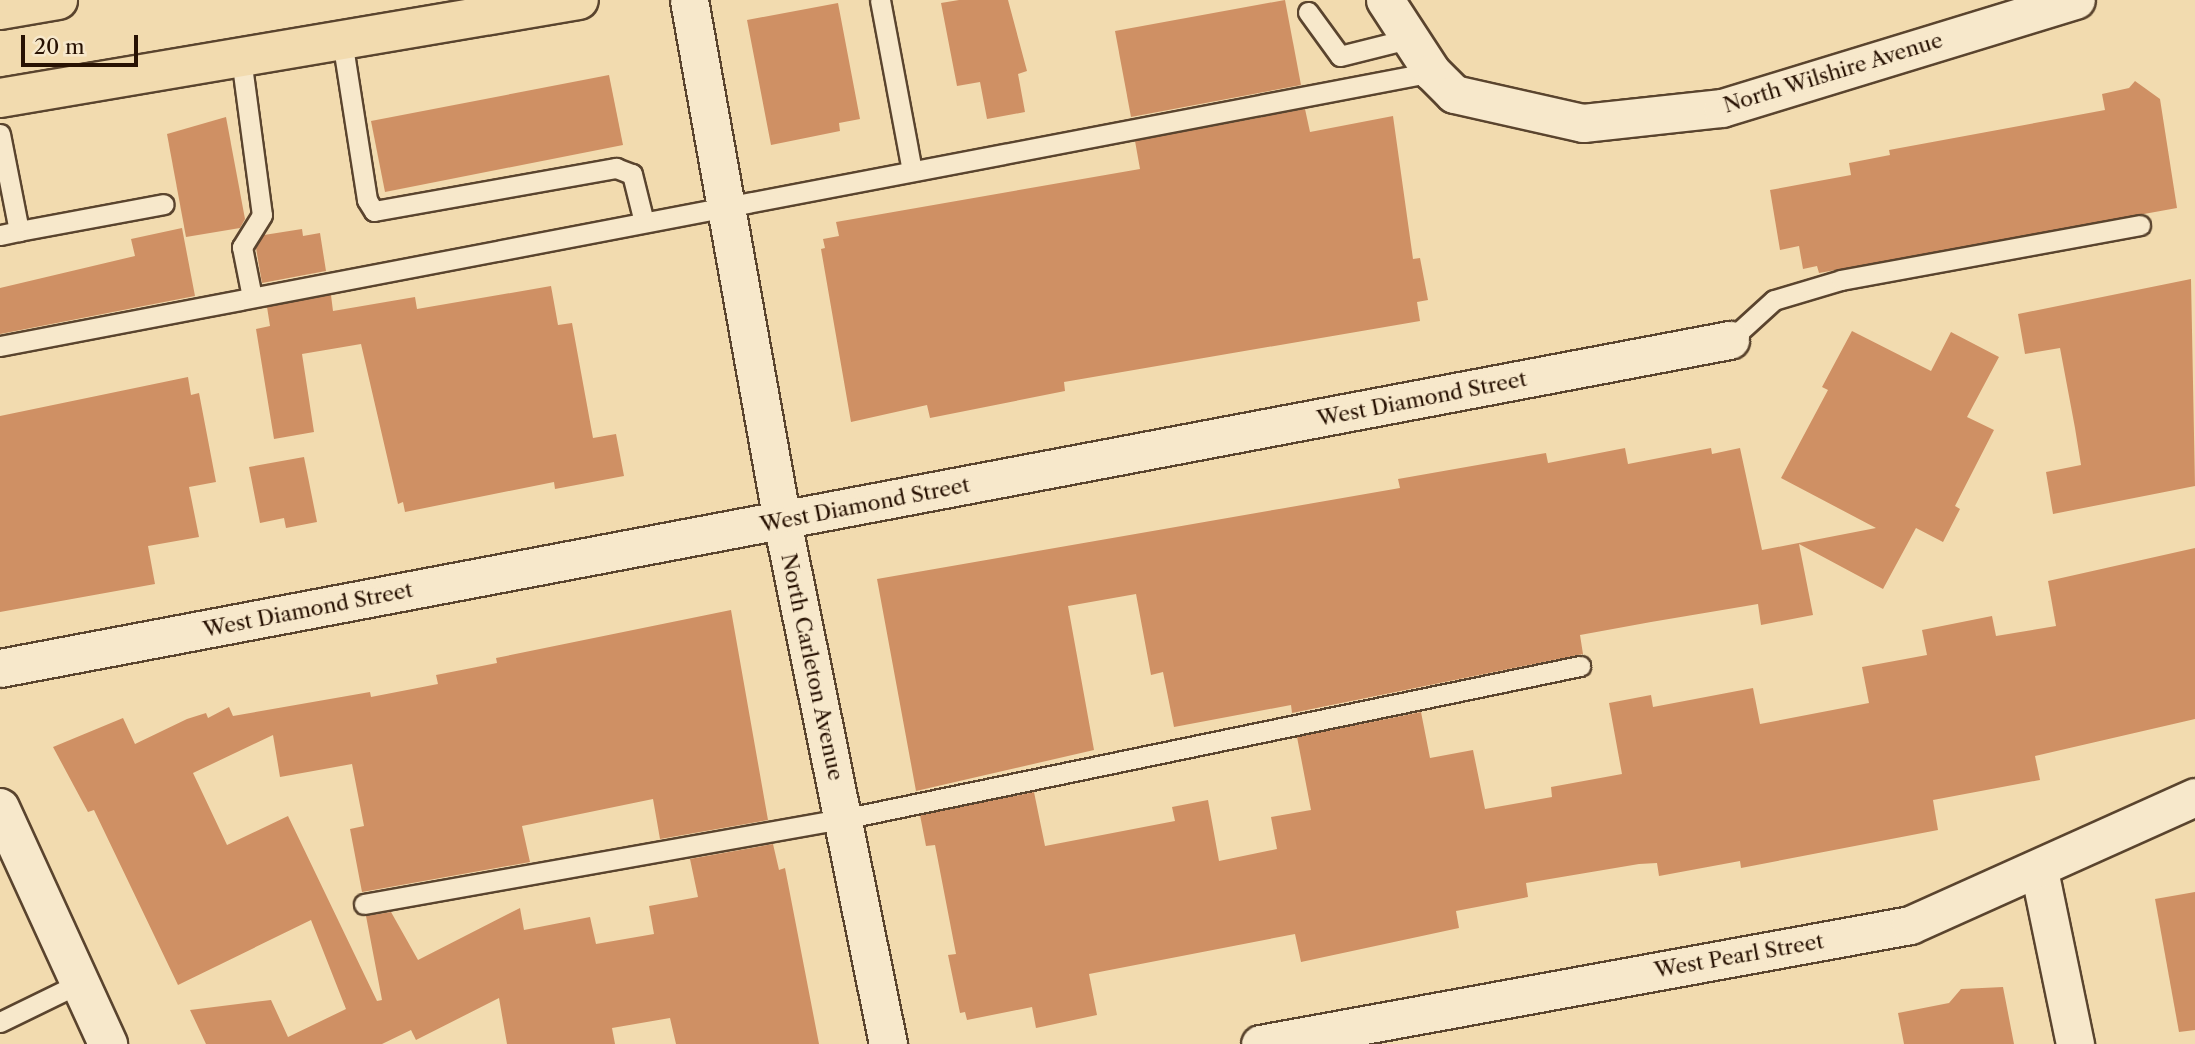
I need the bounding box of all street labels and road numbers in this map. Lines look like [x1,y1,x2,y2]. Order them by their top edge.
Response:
street label: North Wilshire Avenue [1720,27,1946,119]
street label: West Diamond Street [1315,366,1529,432]
street label: West Diamond Street [758,472,972,538]
street label: North Carleton Avenue [776,551,848,783]
street label: West Diamond Street [201,577,415,643]
street label: West Pearl Street [1652,929,1826,983]

